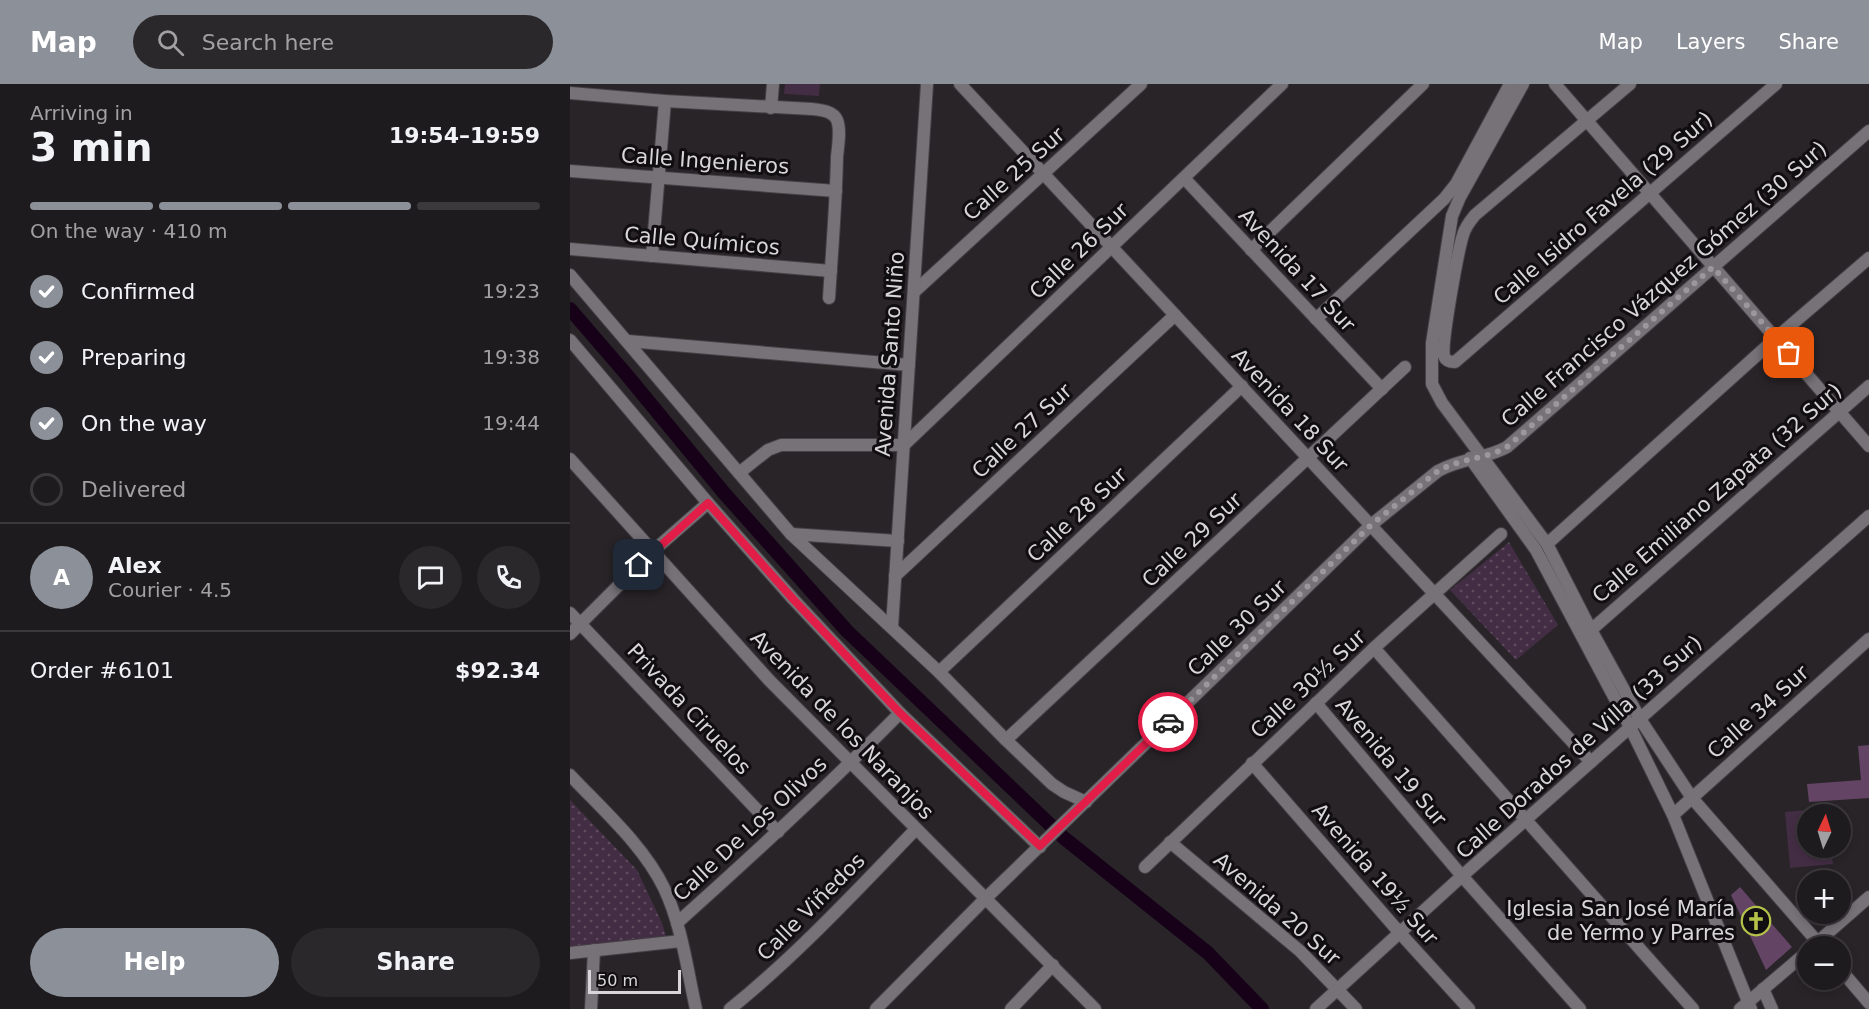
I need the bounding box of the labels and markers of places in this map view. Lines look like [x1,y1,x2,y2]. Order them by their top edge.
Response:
pin [1763,327,1814,378]
pin [613,539,664,590]
place label: Iglesia San José María de Yermo y Parres [1506,897,1735,945]
church icon: Iglesia San José María de Yermo y Parres [1740,905,1772,937]

